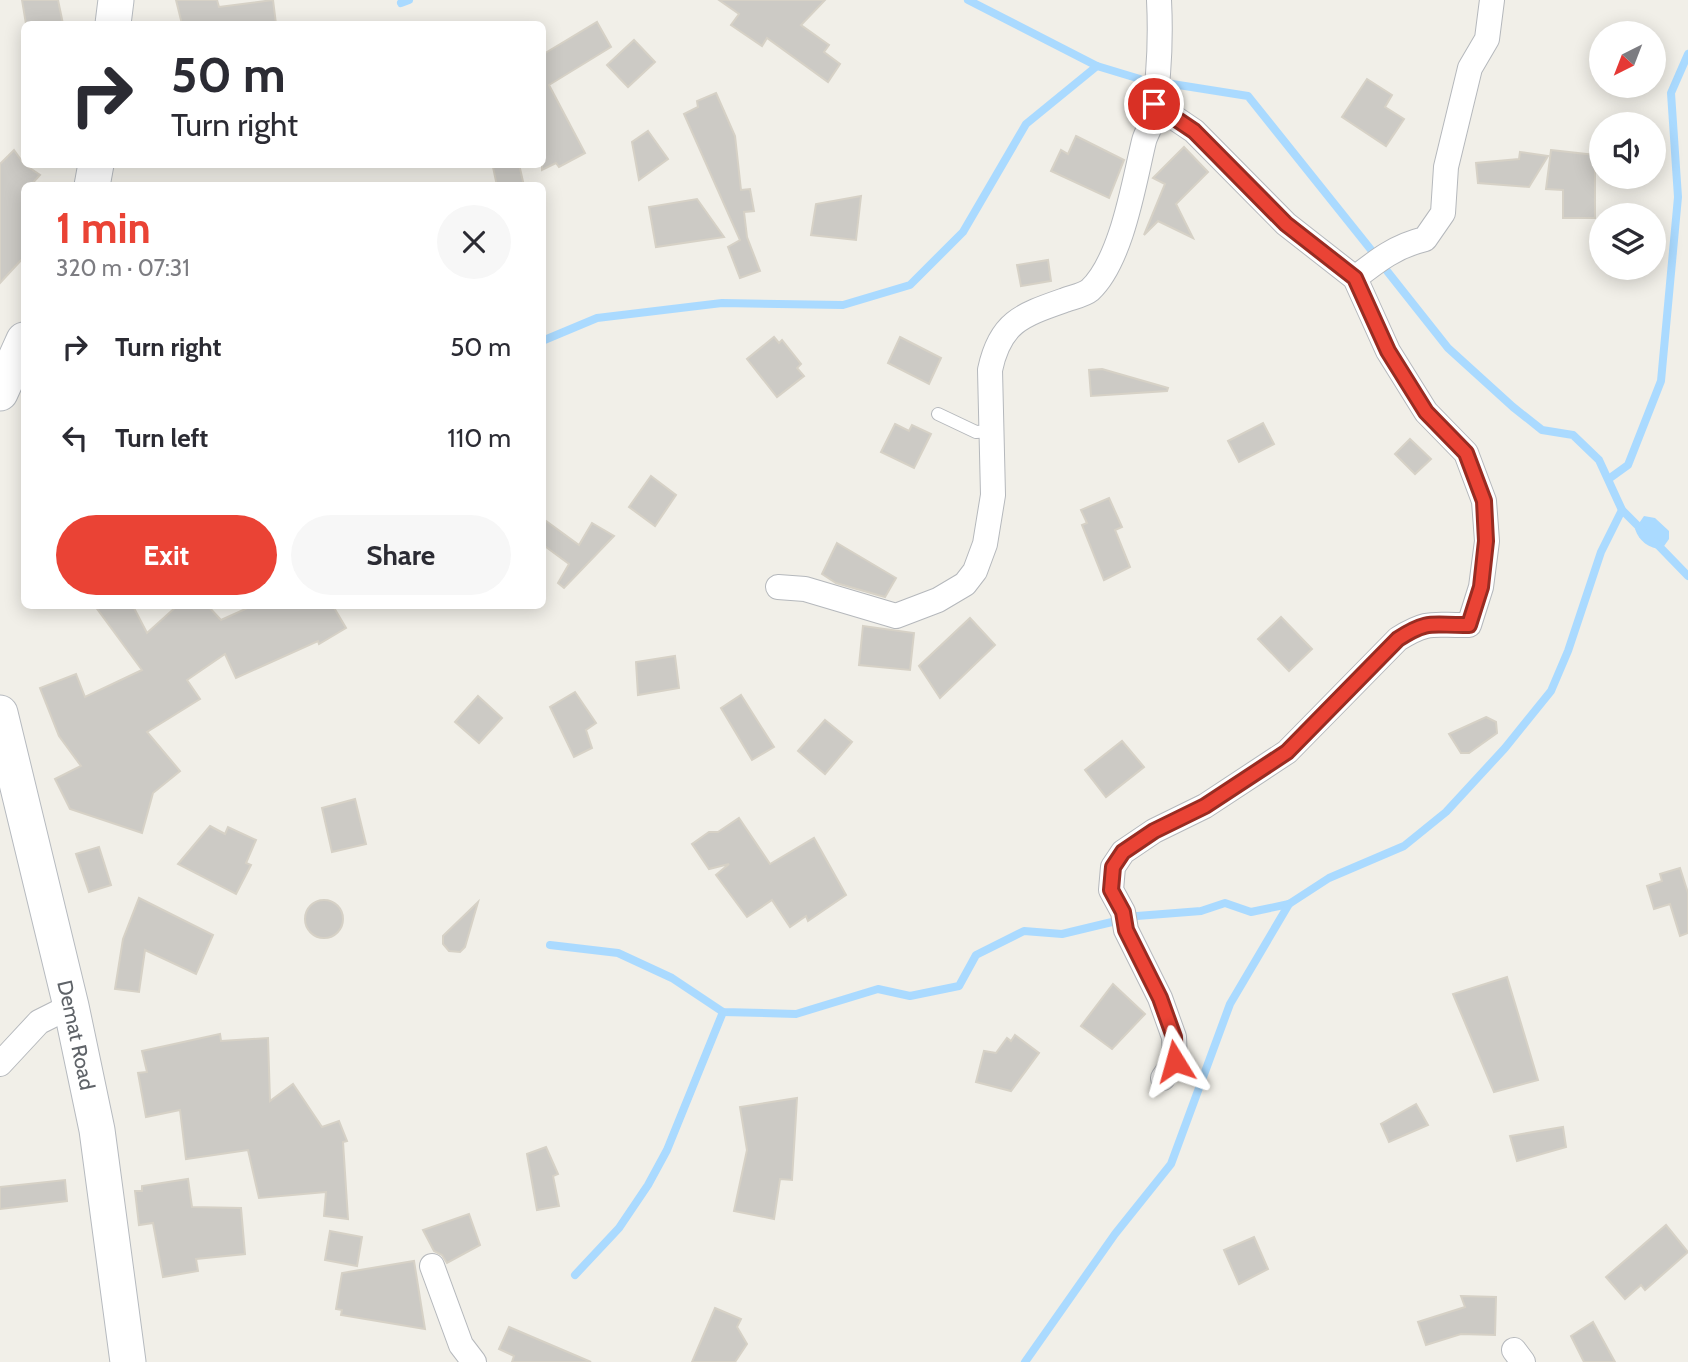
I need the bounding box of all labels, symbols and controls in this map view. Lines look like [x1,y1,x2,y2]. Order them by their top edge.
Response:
north arrow [1589,21,1666,98]
map controls [1589,21,1666,280]
text: 50 m [171,45,286,104]
icon: right [56,49,147,140]
pin [1124,74,1184,134]
icon: arrive [1135,85,1173,123]
text: Turn right [171,105,298,144]
button: sound [1589,112,1666,189]
text: 1 min [56,202,151,254]
button: layers [1589,203,1666,280]
button: close [437,205,511,279]
text: 320 m · 07:31 [56,254,190,282]
icon: right [56,328,94,366]
text: Turn right [115,331,221,363]
text: 50 m [450,331,511,363]
icon: left [56,419,94,457]
text: Turn left [115,422,208,454]
text: 110 m [447,422,511,454]
button: Exit [56,515,277,595]
button: Share [291,515,511,595]
street label: Demat Road [53,978,101,1092]
position arrow [1138,1024,1212,1098]

